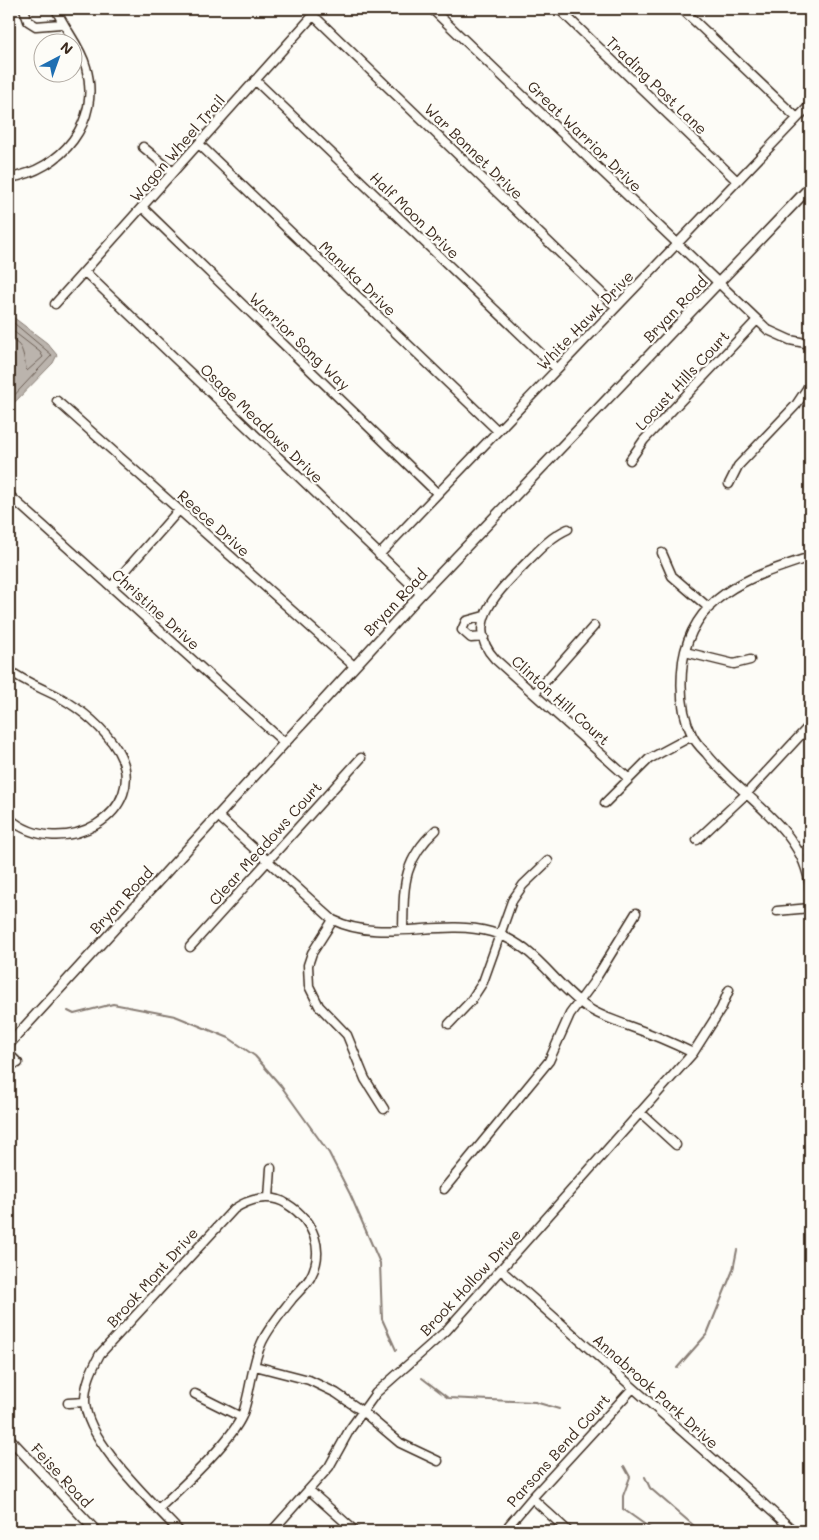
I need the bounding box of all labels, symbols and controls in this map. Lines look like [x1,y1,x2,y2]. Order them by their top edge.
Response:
north arrow [32,32,82,82]
street label: Trading Post Lane [602,32,712,138]
text: N [57,37,77,58]
street label: Great Warrior Drive [523,76,647,196]
street label: Wagon Wheel Trail [125,90,229,206]
street label: War Bonnet Drive [420,99,528,203]
street label: Half Moon Drive [366,167,464,263]
street label: Manuka Drive [315,236,401,320]
street label: White Hawk Drive [532,266,638,374]
street label: Bryan Road [638,272,712,346]
street label: Warrior Song Way [245,288,355,394]
street label: Locust Hills Court [631,326,733,434]
street label: Osage Meadows Drive [196,359,328,487]
street label: Reece Drive [174,485,254,561]
street label: Christine Drive [108,564,204,654]
street label: Bryan Road [359,564,431,640]
street label: Clinton Hill Court [508,651,614,749]
street label: Clear Meadows Court [204,777,326,909]
street label: Bryan Road [85,862,157,938]
street label: Brook Mont Drive [102,1223,202,1331]
street label: Brook Hollow Drive [415,1224,525,1340]
street label: Annabrook Park Drive [589,1329,723,1453]
street label: Parsons Bend Court [502,1389,614,1511]
street label: Feise Road [27,1439,97,1511]

